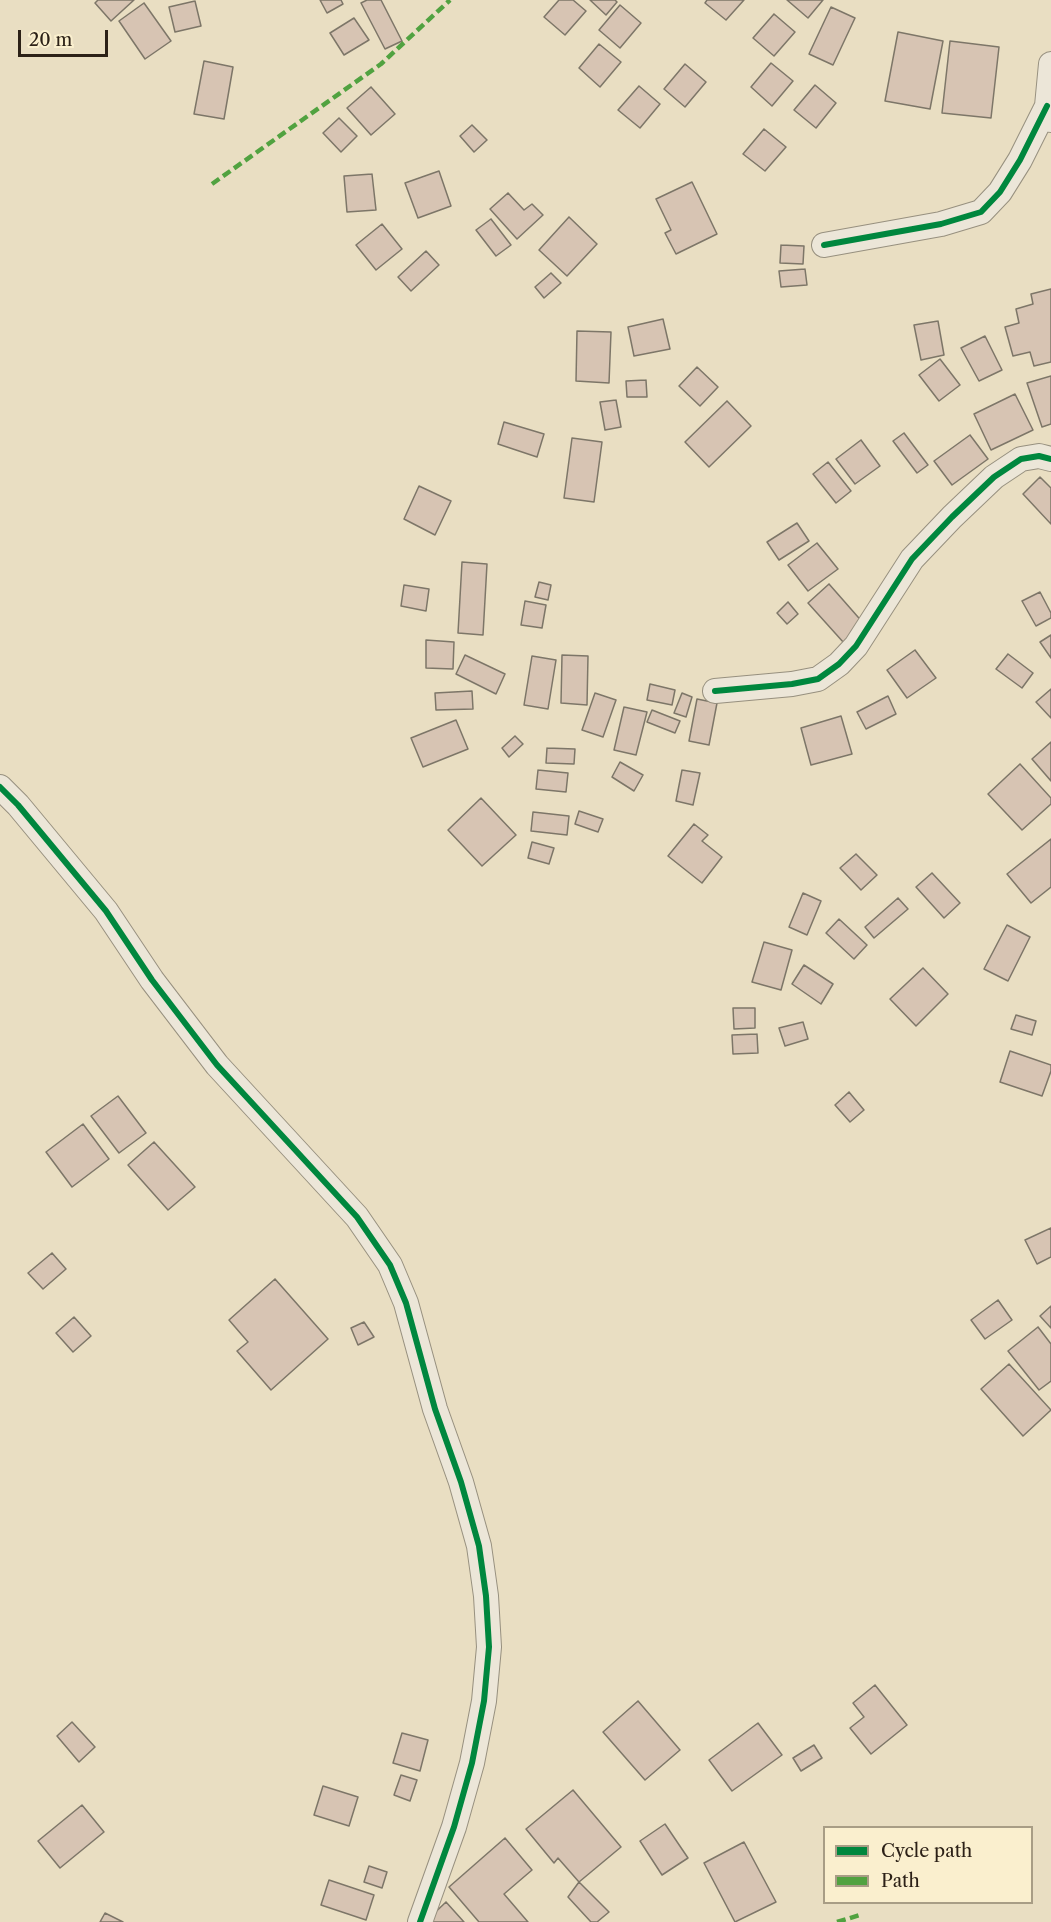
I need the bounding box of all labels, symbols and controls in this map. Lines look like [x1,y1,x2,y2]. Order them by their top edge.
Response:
scale bar [21,18,111,56]
text: 20 m [29,29,72,51]
legend [823,1826,1033,1904]
text: Cycle path [881,1840,972,1862]
text: Path [881,1870,920,1892]

